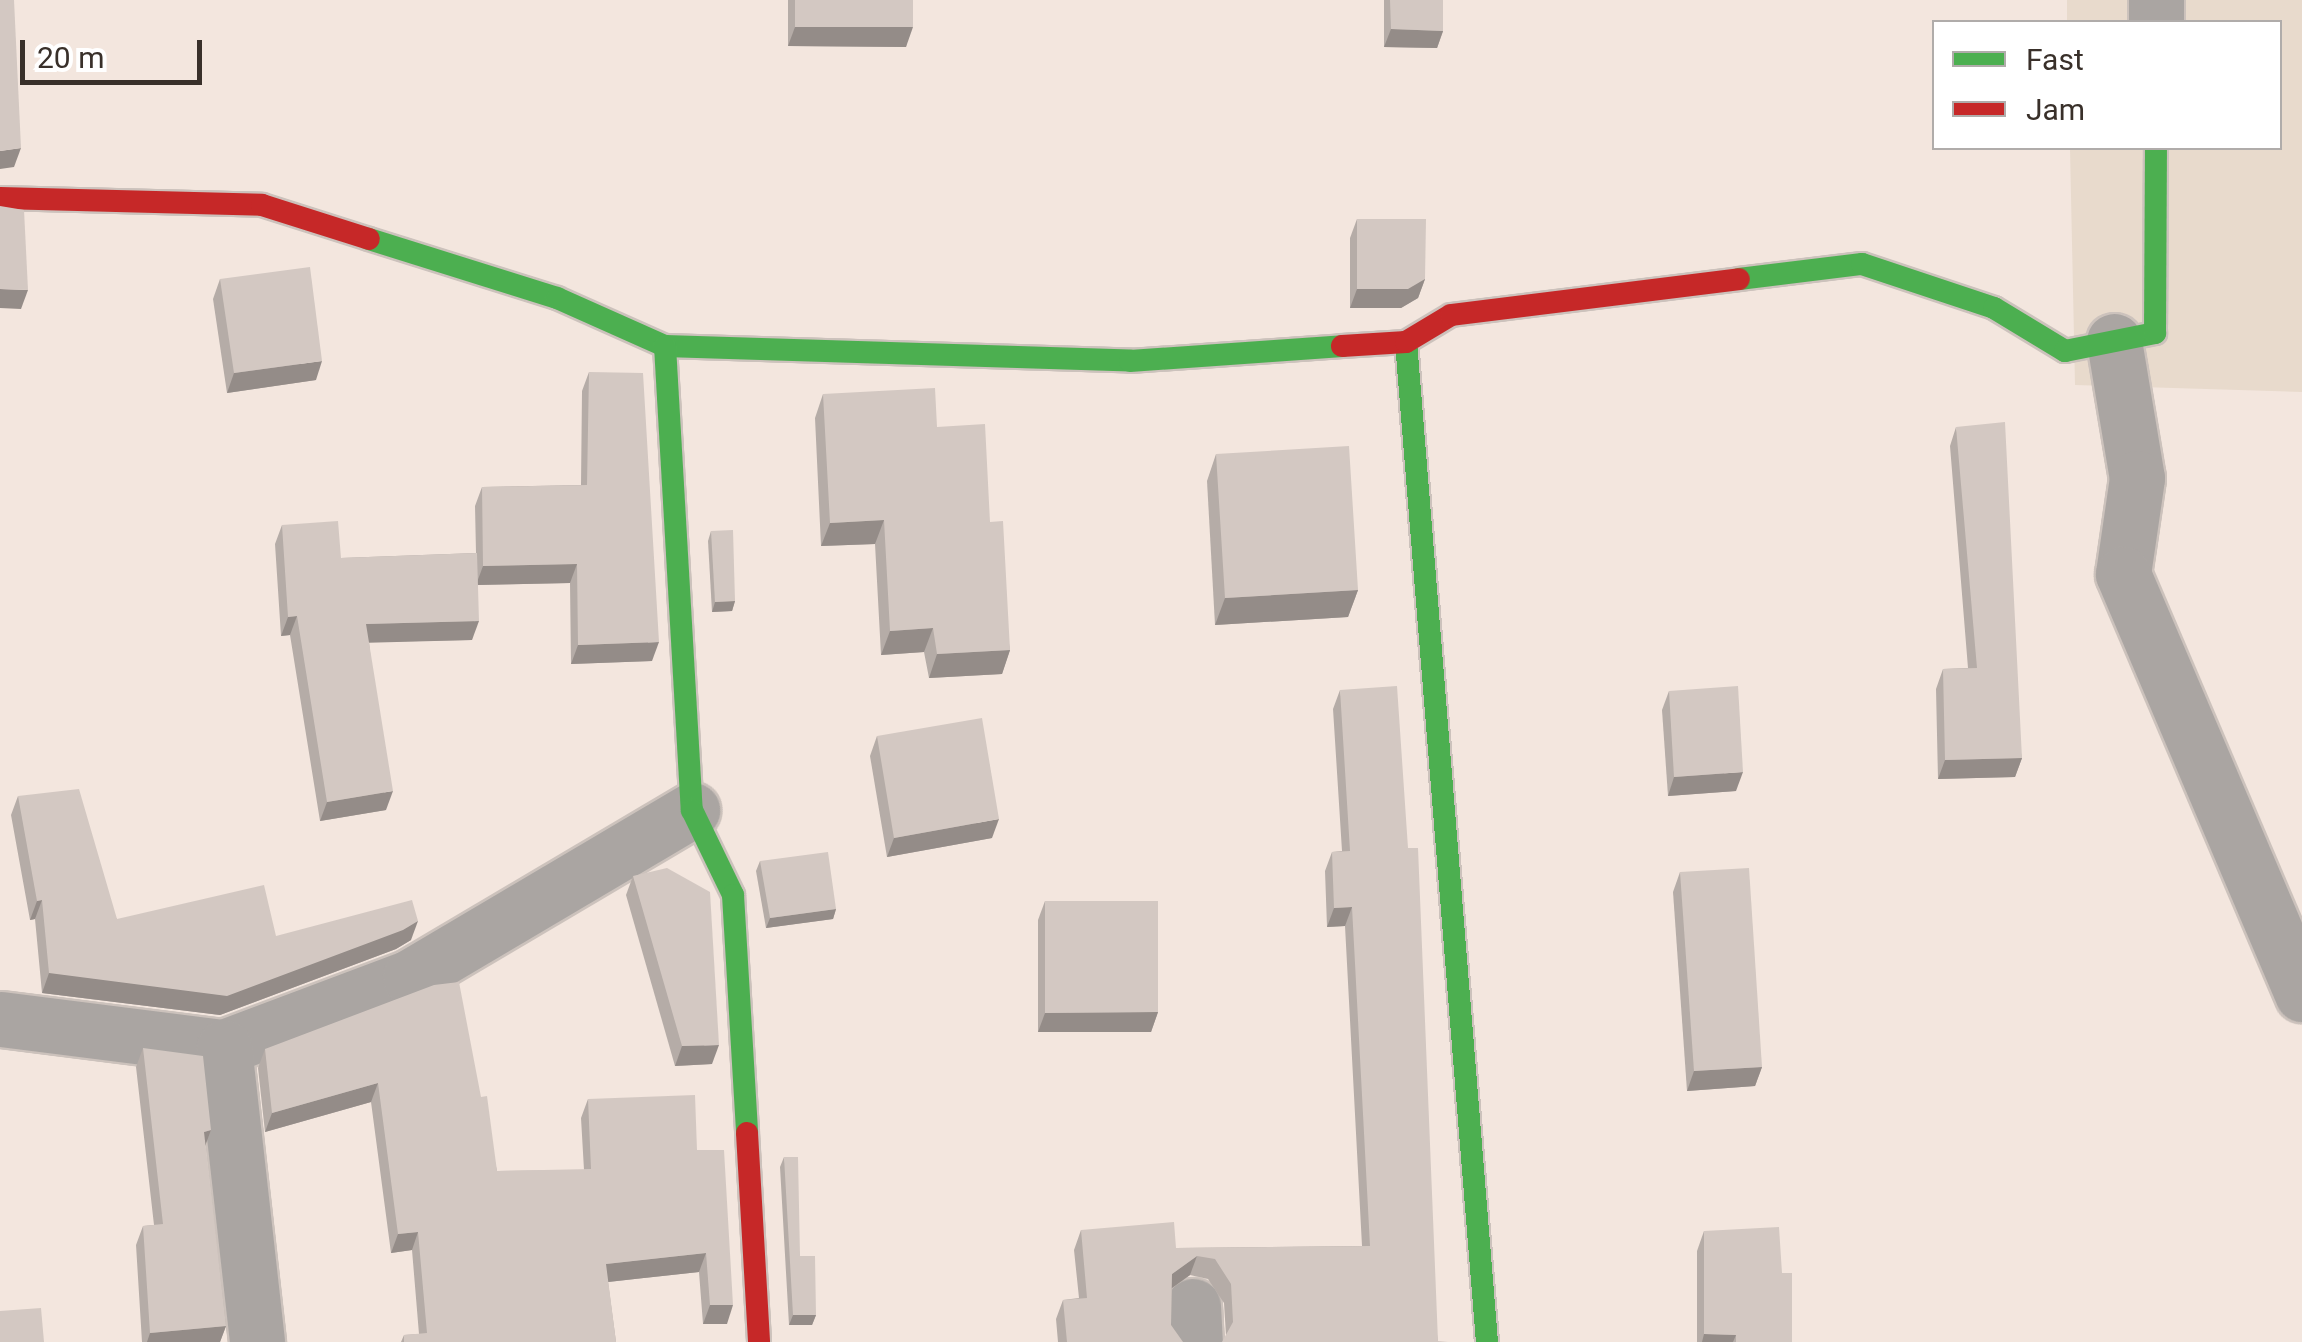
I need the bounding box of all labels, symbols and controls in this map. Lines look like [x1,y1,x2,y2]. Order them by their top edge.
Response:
scale bar [25,20,208,82]
legend [1932,20,2282,150]
text: 20 m [37,40,104,75]
text: Fast [2026,42,2084,77]
text: Jam [2026,92,2085,127]

